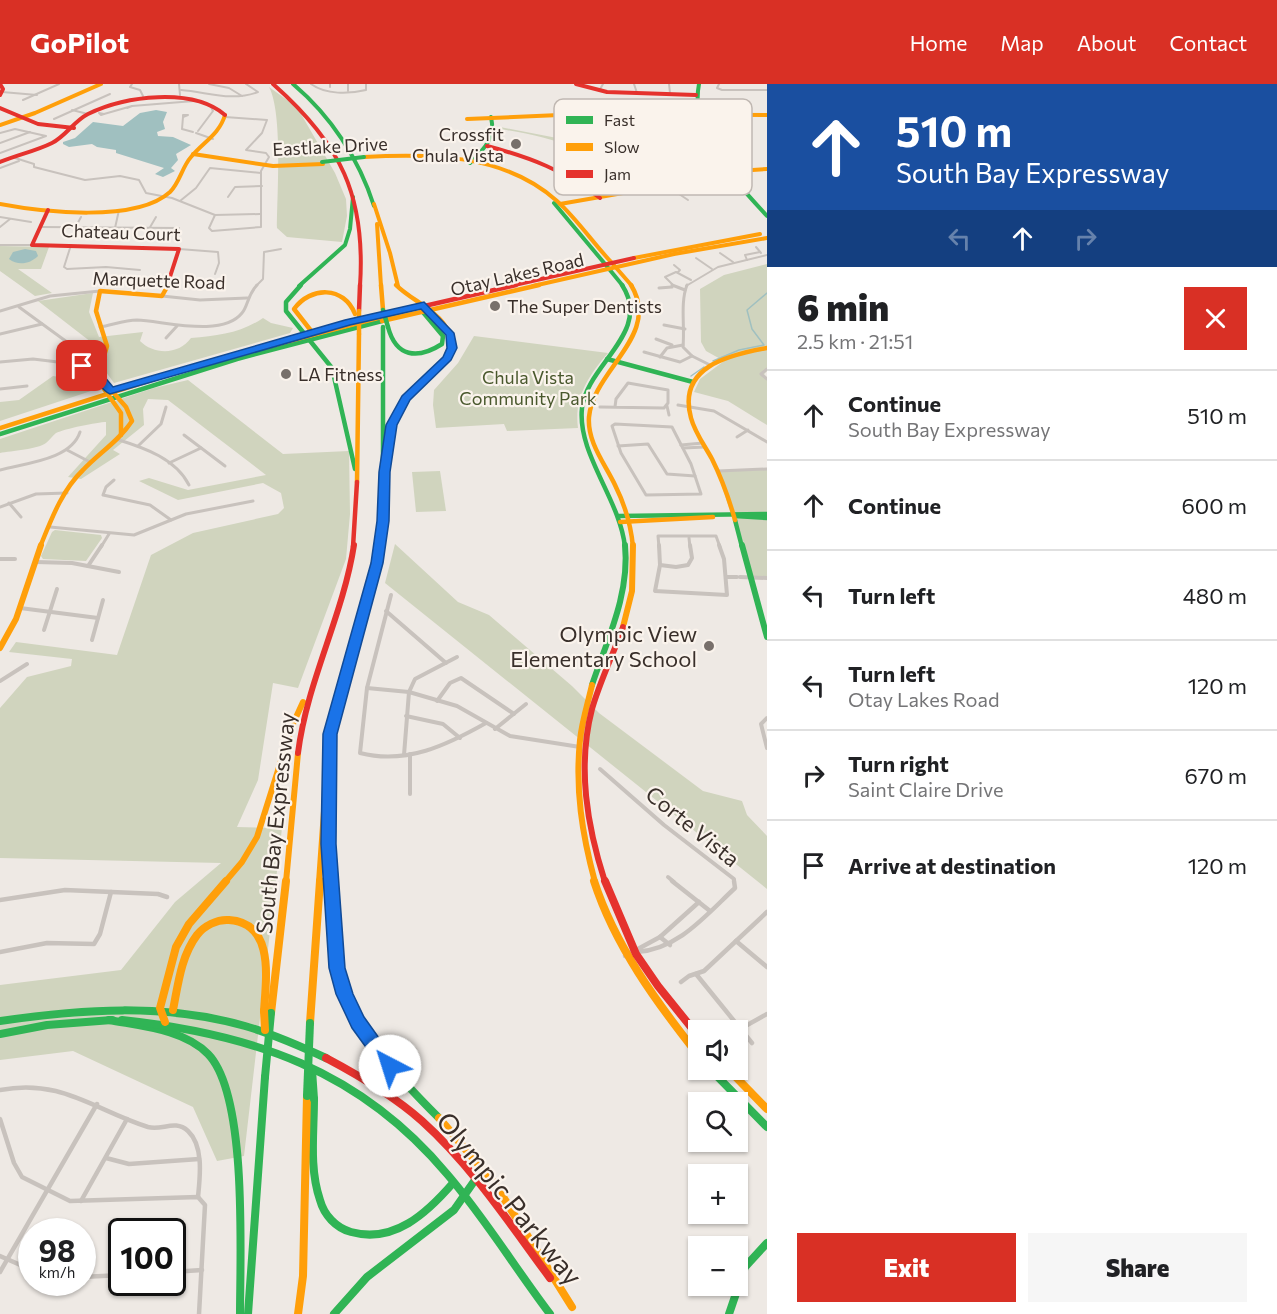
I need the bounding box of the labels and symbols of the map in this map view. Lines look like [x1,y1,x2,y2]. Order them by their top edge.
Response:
legend [554,99,752,195]
text: Fast [604,110,635,129]
place label: Crossfit Chula Vista [412,123,504,166]
street label: Eastlake Drive [272,132,388,160]
marker: Crossfit Chula Vista [509,137,523,151]
text: Slow [604,137,640,156]
text: Jam [604,164,631,183]
street label: Chateau Court [61,219,181,245]
street label: Otay Lakes Road [448,248,586,300]
street label: Marquette Road [92,267,226,293]
place label: The Super Dentists [507,295,662,317]
marker: The Super Dentists [488,299,502,313]
pin [56,340,107,391]
place label: LA Fitness [298,363,383,385]
park label: Chula Vista Community Park [459,366,597,409]
marker: LA Fitness [279,367,293,381]
place label: Olympic View Elementary School [510,620,697,672]
marker: Olympic View Elementary School [702,639,716,653]
street label: South Bay Expressway [250,711,300,935]
street label: Corte Vista [641,780,745,872]
position arrow [358,1034,422,1098]
street label: Olympic Parkway [430,1105,590,1291]
speed limit sign: 100 [108,1218,186,1296]

